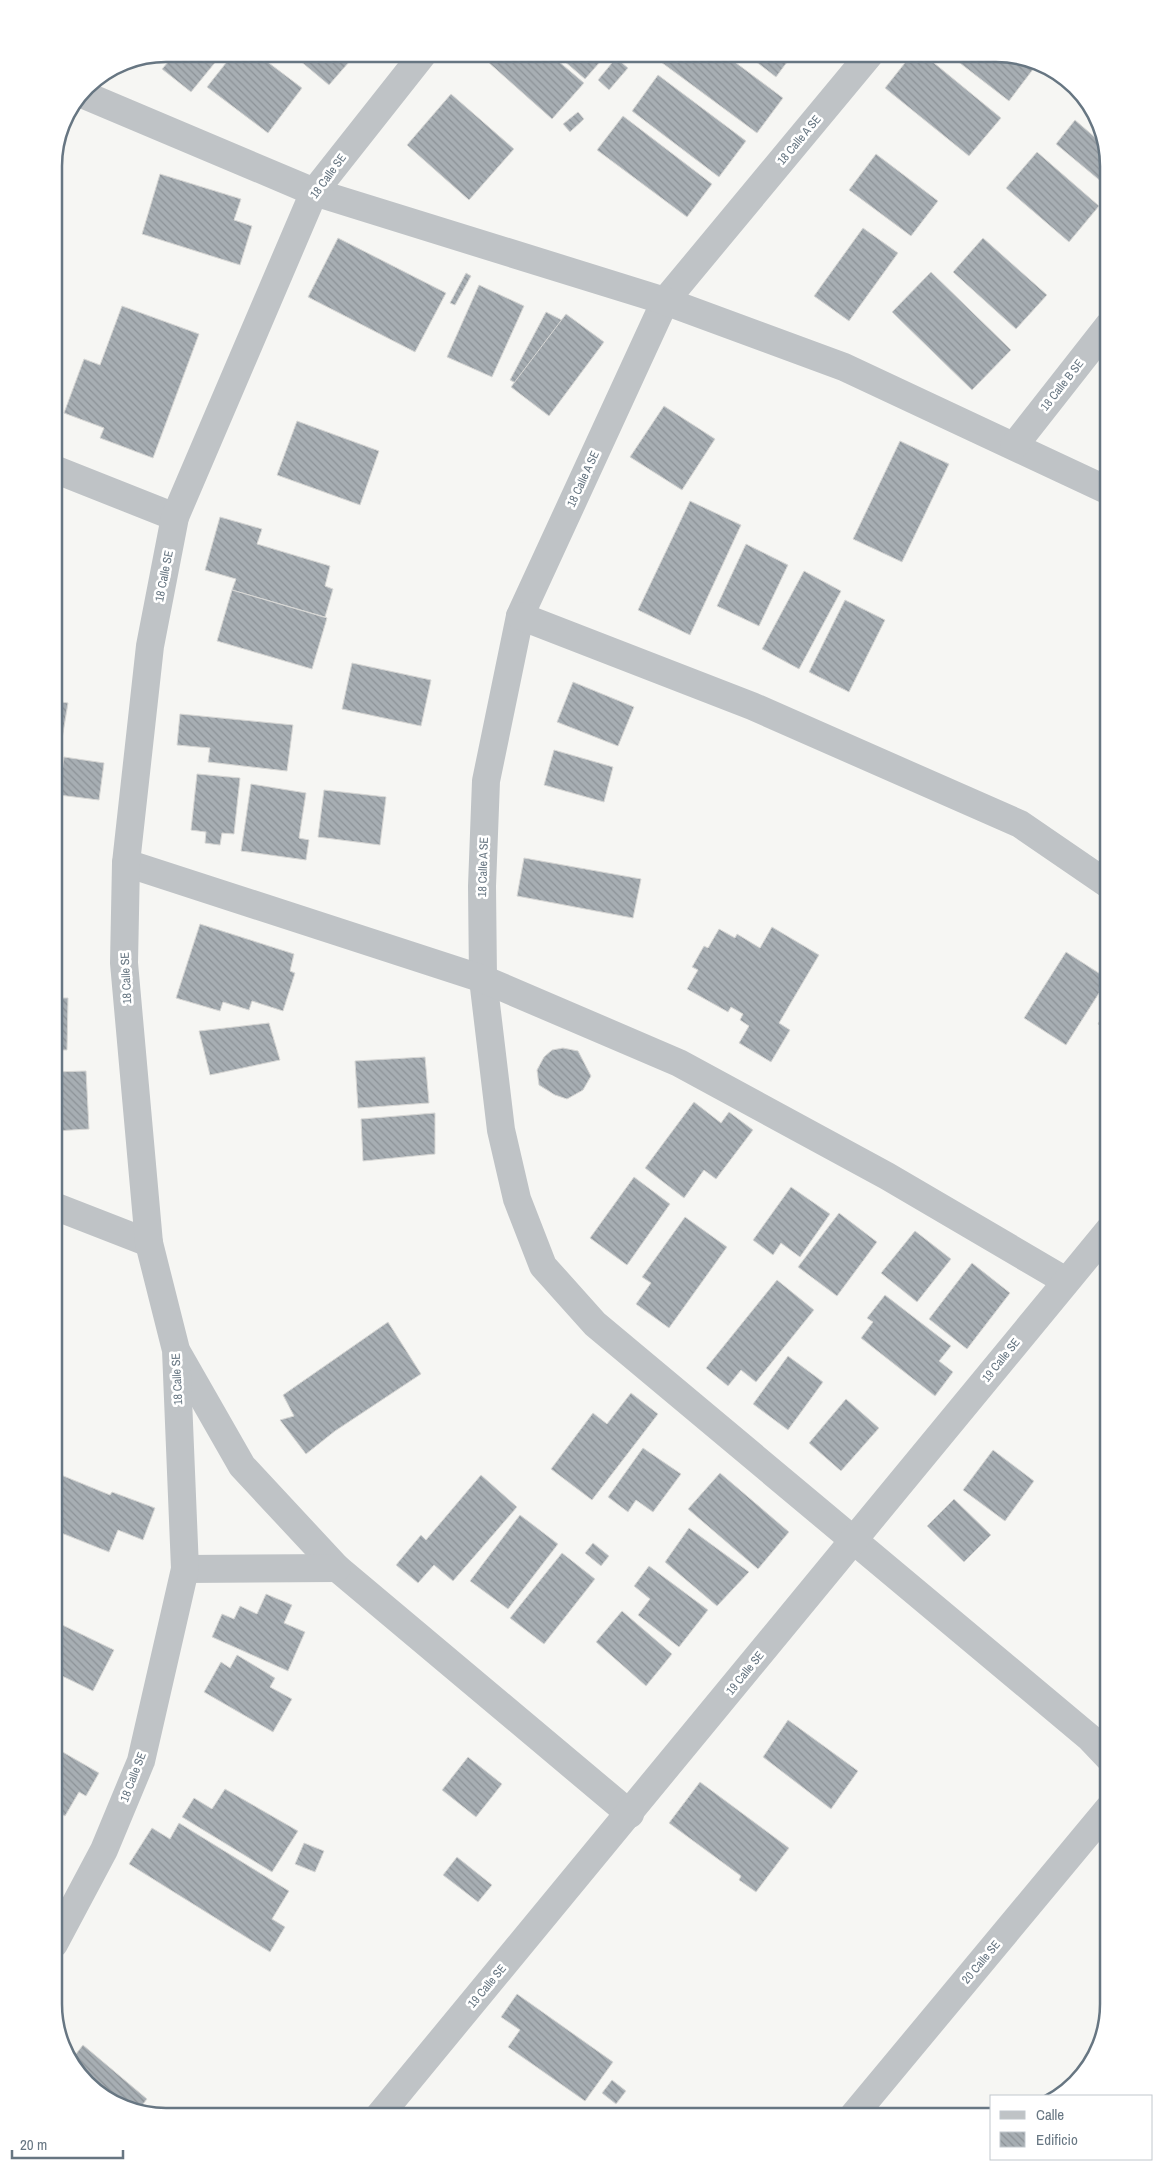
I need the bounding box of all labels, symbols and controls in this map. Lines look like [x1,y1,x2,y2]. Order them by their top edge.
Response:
street label: 18 Calle A SE [774,112,824,168]
street label: 18 Calle SE [306,150,350,202]
street label: 18 Calle B SE [1037,356,1087,414]
street label: 18 Calle A SE [563,448,603,510]
street label: 18 Calle SE [151,549,177,603]
street label: 18 Calle A SE [474,837,492,897]
street label: 18 Calle SE [117,952,135,1004]
street label: 19 Calle SE [978,1335,1024,1385]
street label: 18 Calle SE [168,1353,186,1405]
street label: 19 Calle SE [722,1648,768,1698]
street label: 18 Calle SE [116,1750,150,1804]
street label: 20 Calle SE [958,1937,1004,1987]
street label: 19 Calle SE [464,1961,510,2011]
legend [990,2095,1153,2160]
text: Calle [1036,2104,1064,2125]
scale bar [12,2128,124,2160]
text: Edificio [1036,2129,1078,2150]
text: 20 m [20,2134,47,2155]

